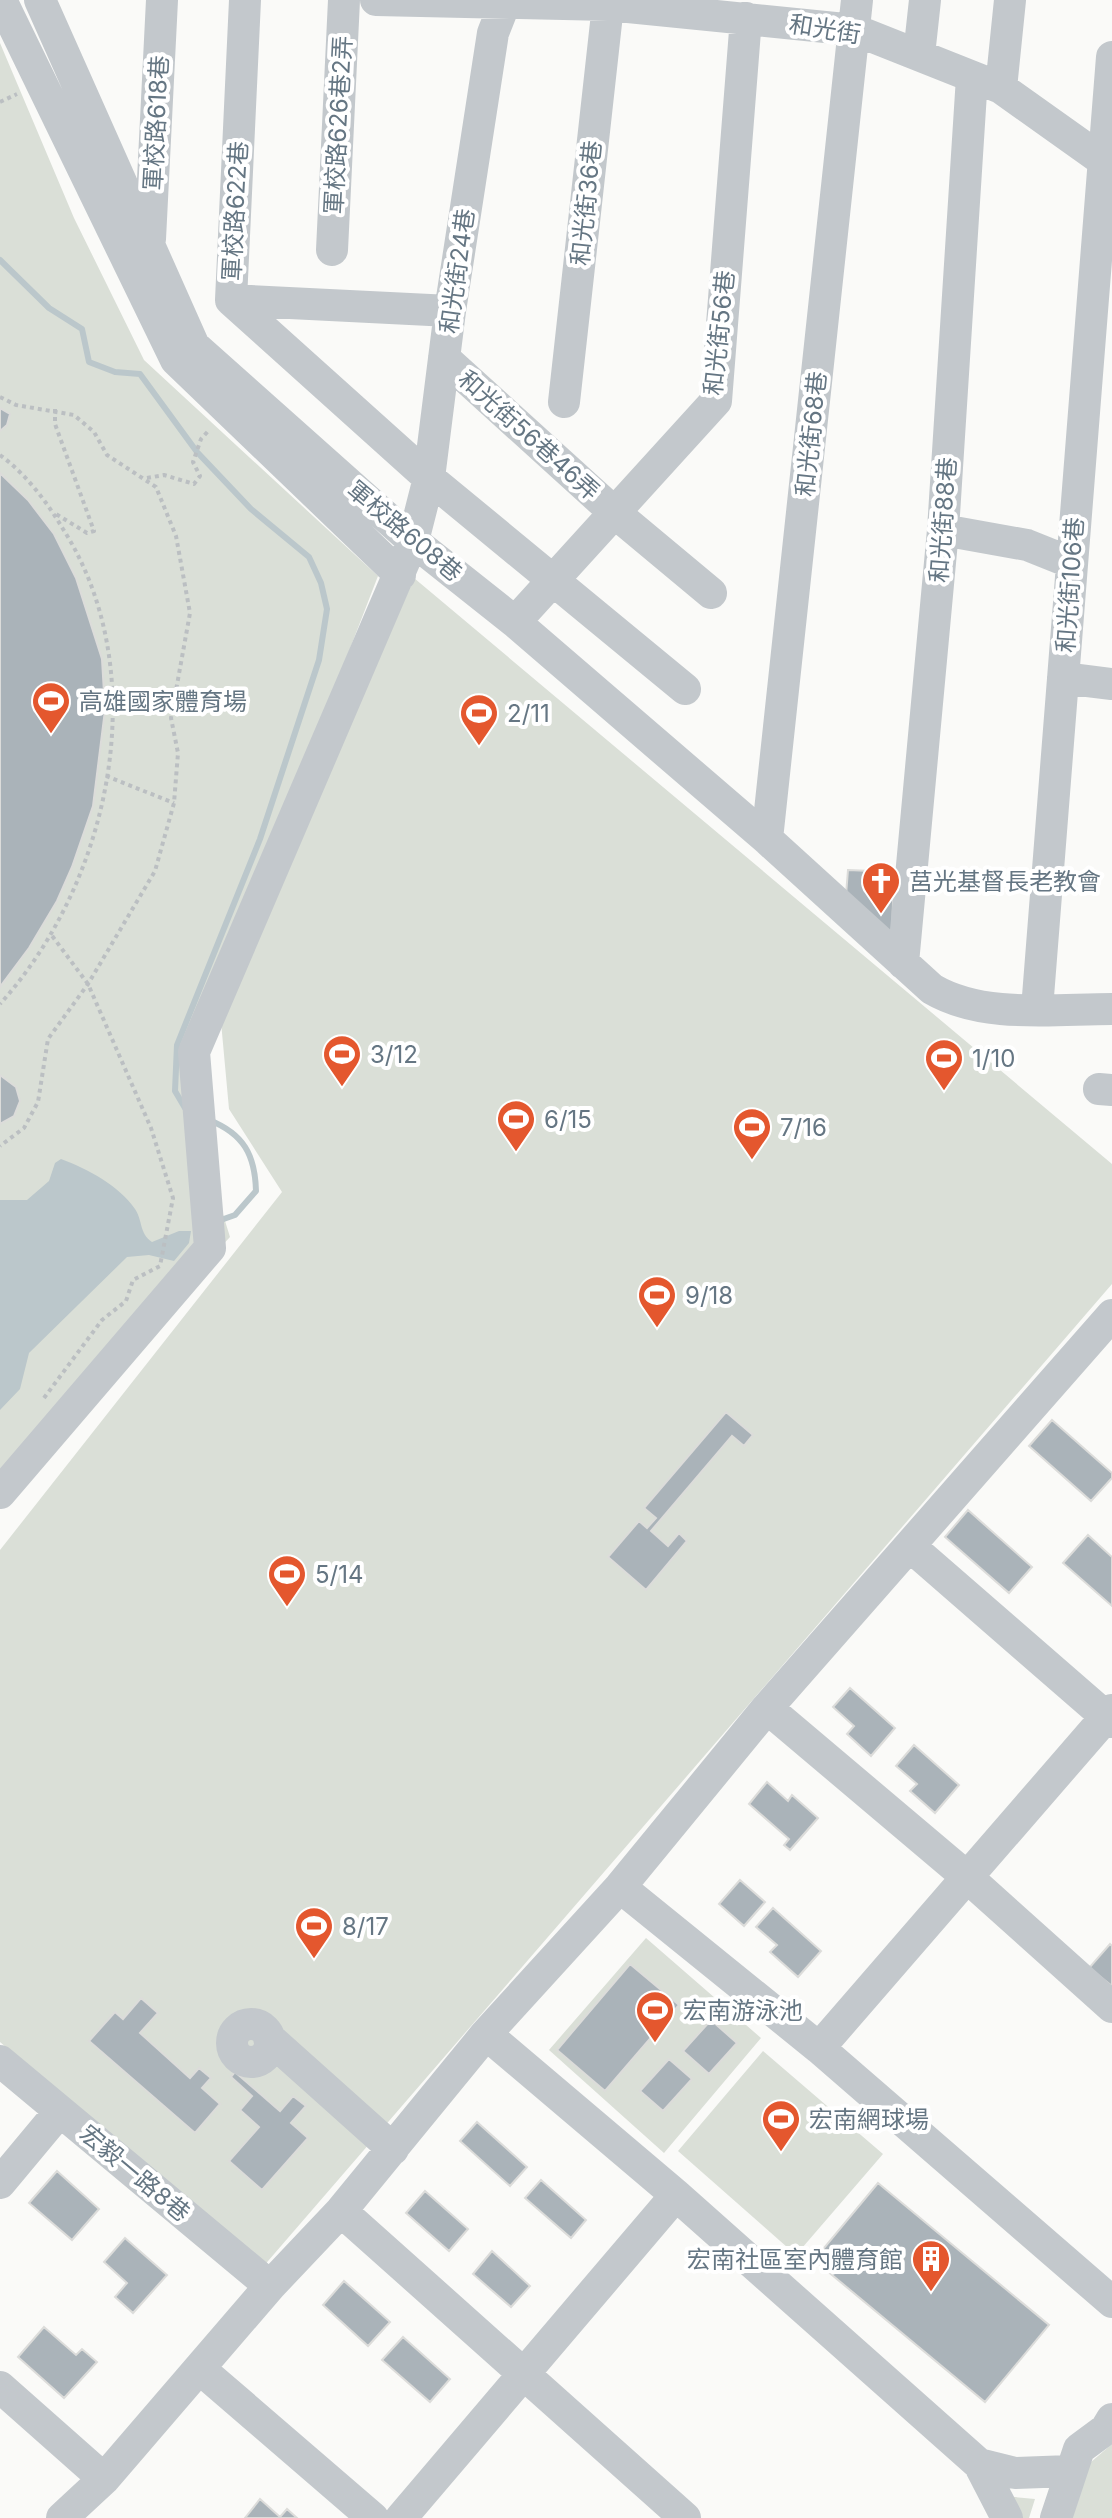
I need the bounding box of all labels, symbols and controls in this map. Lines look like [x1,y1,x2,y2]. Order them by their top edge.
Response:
street label: 和光街 [787,9,863,49]
street label: 軍校路626巷2弄 [319,35,357,215]
street label: 軍校路618巷 [138,55,174,191]
street label: 和光街36巷 [565,139,607,267]
street label: 軍校路622巷 [217,140,253,282]
street label: 和光街24巷 [434,207,480,335]
street label: 和光街56巷 [698,269,740,397]
street label: 和光街56巷46弄 [452,364,606,506]
street label: 和光街68巷 [790,370,832,498]
street label: 和光街88巷 [924,456,962,584]
street label: 軍校路608巷 [342,475,468,587]
street label: 和光街106巷 [1051,516,1089,654]
sports icon: 高雄國家體育場 [30,680,72,735]
place label: 高雄國家體育場 [79,687,247,716]
sports icon: 2/11 [458,692,500,747]
place label: 2/11 [507,699,550,728]
church icon: 莒光基督長老教會 [860,860,902,915]
place label: 莒光基督長老教會 [909,867,1101,896]
sports icon: 3/12 [321,1033,363,1088]
sports icon: 1/10 [923,1037,965,1092]
place label: 3/12 [370,1040,418,1069]
place label: 1/10 [972,1044,1015,1073]
sports icon: 6/15 [495,1098,537,1153]
place label: 6/15 [544,1105,592,1134]
sports icon: 7/16 [731,1106,773,1161]
place label: 7/16 [780,1113,827,1142]
sports icon: 9/18 [636,1274,678,1329]
place label: 9/18 [685,1281,733,1310]
sports icon: 5/14 [266,1553,308,1608]
place label: 5/14 [315,1560,364,1589]
sports icon: 8/17 [293,1905,335,1960]
place label: 8/17 [342,1912,389,1941]
sports icon: 宏南游泳池 [634,1989,676,2044]
place label: 宏南游泳池 [683,1996,803,2025]
sports icon: 宏南網球場 [760,2098,802,2153]
place label: 宏南網球場 [809,2105,929,2134]
street label: 宏毅一路8巷 [74,2119,196,2227]
building icon: 宏南社區室內體育館 [910,2238,952,2293]
place label: 宏南社區室內體育館 [687,2245,903,2274]

